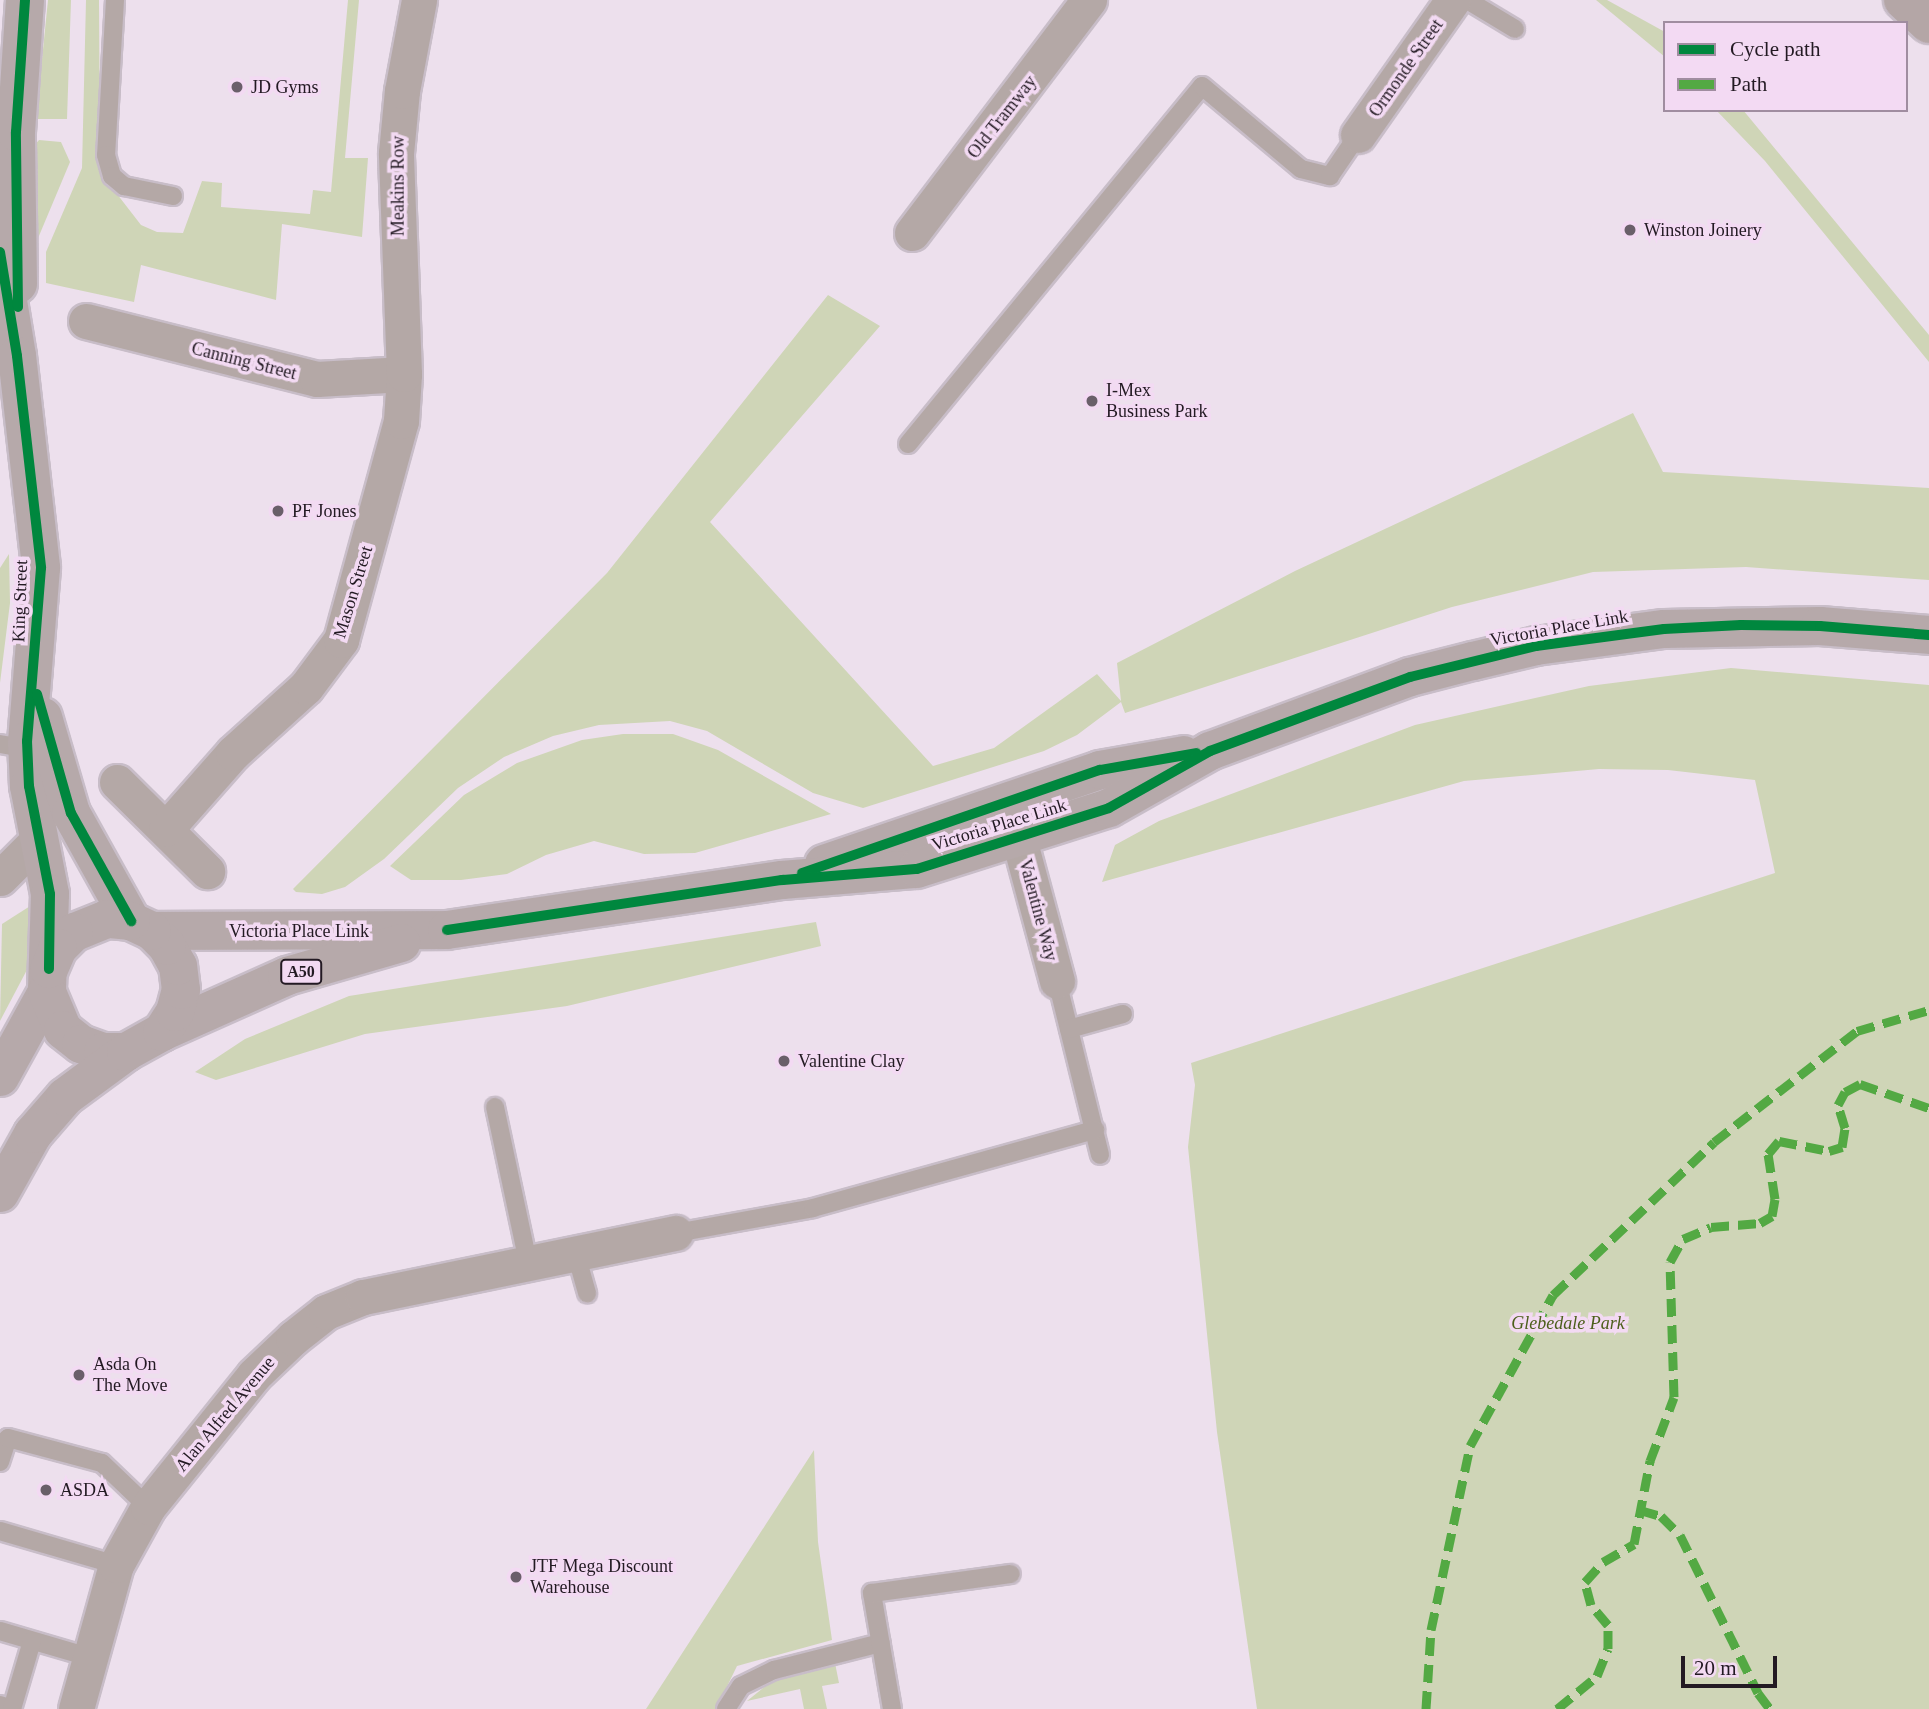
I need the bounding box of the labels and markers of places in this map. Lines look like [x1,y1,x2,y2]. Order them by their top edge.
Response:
place label: JD Gyms [251,76,319,98]
marker: JD Gyms [229,79,245,95]
place label: Winston Joinery [1644,219,1762,241]
marker: Winston Joinery [1622,222,1638,238]
place label: I-Mex Business Park [1106,380,1208,422]
marker: I-Mex Business Park [1084,393,1100,409]
place label: PF Jones [292,500,357,522]
marker: PF Jones [270,503,286,519]
place label: Valentine Clay [798,1050,904,1072]
marker: Valentine Clay [776,1053,792,1069]
place label: Asda On The Move [93,1354,167,1396]
marker: Asda On The Move [71,1367,87,1383]
place label: ASDA [60,1479,109,1501]
marker: ASDA [38,1482,54,1498]
place label: JTF Mega Discount Warehouse [530,1556,673,1598]
marker: JTF Mega Discount Warehouse [508,1569,524,1585]

